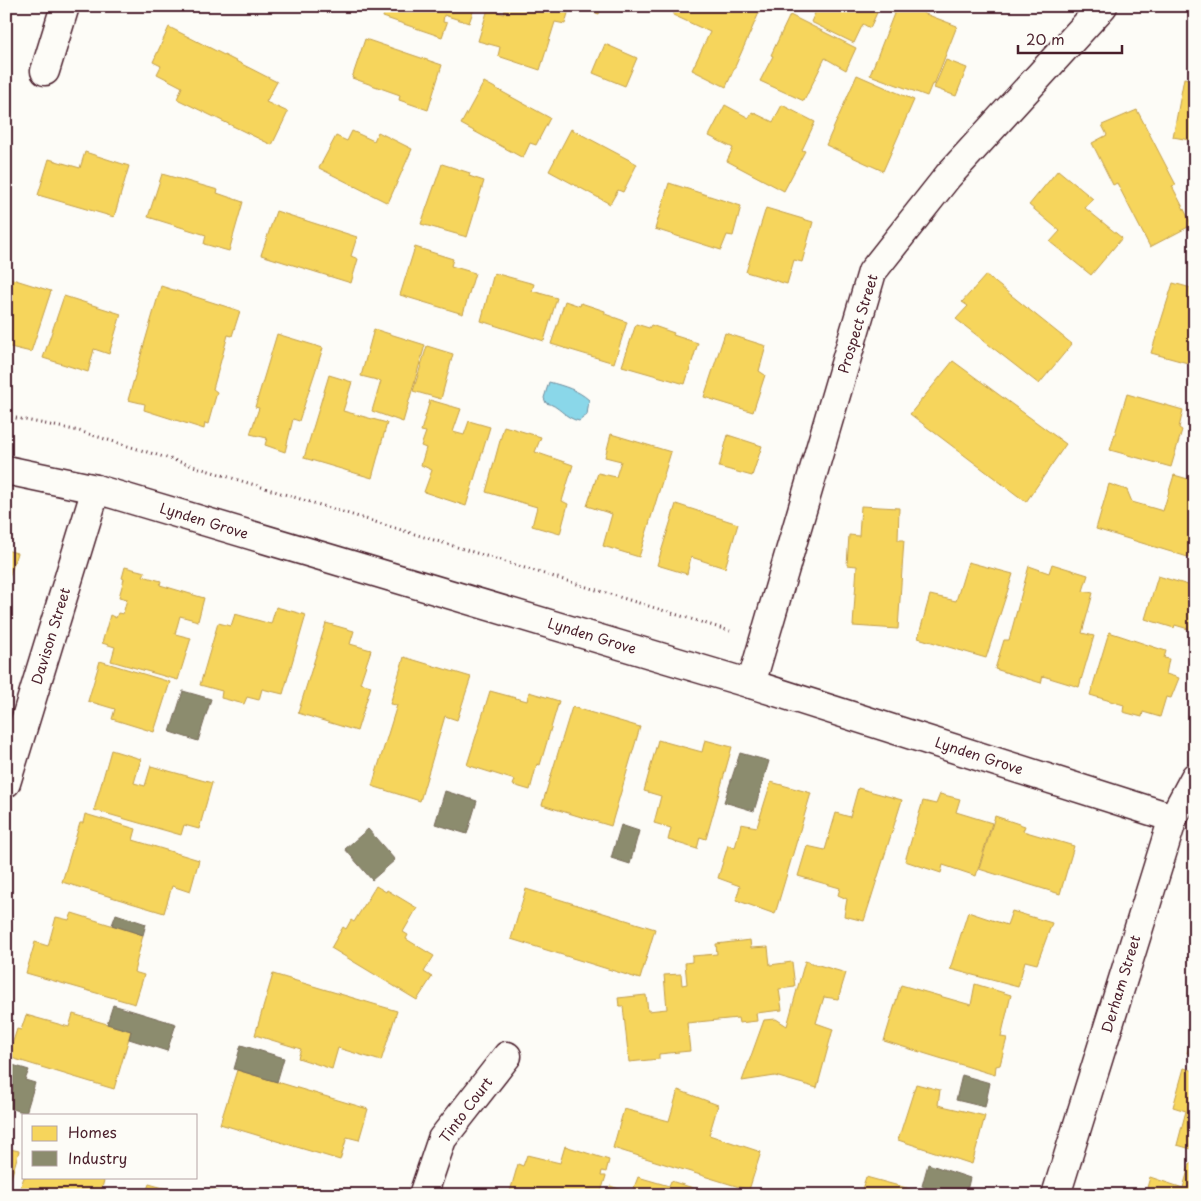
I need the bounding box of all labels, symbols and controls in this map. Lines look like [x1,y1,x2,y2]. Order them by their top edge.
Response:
scale bar [1018,22,1122,54]
text: 20 m [1026,27,1065,50]
street label: Prospect Street [832,271,883,376]
street label: Lynden Grove [157,497,251,544]
street label: Davison Street [26,585,75,687]
street label: Lynden Grove [545,612,639,659]
street label: Lynden Grove [932,731,1026,780]
street label: Derham Street [1096,932,1145,1035]
street label: Tinto Court [434,1072,497,1147]
legend [22,1114,198,1178]
text: Homes [68,1120,117,1143]
text: Industry [68,1146,127,1169]

